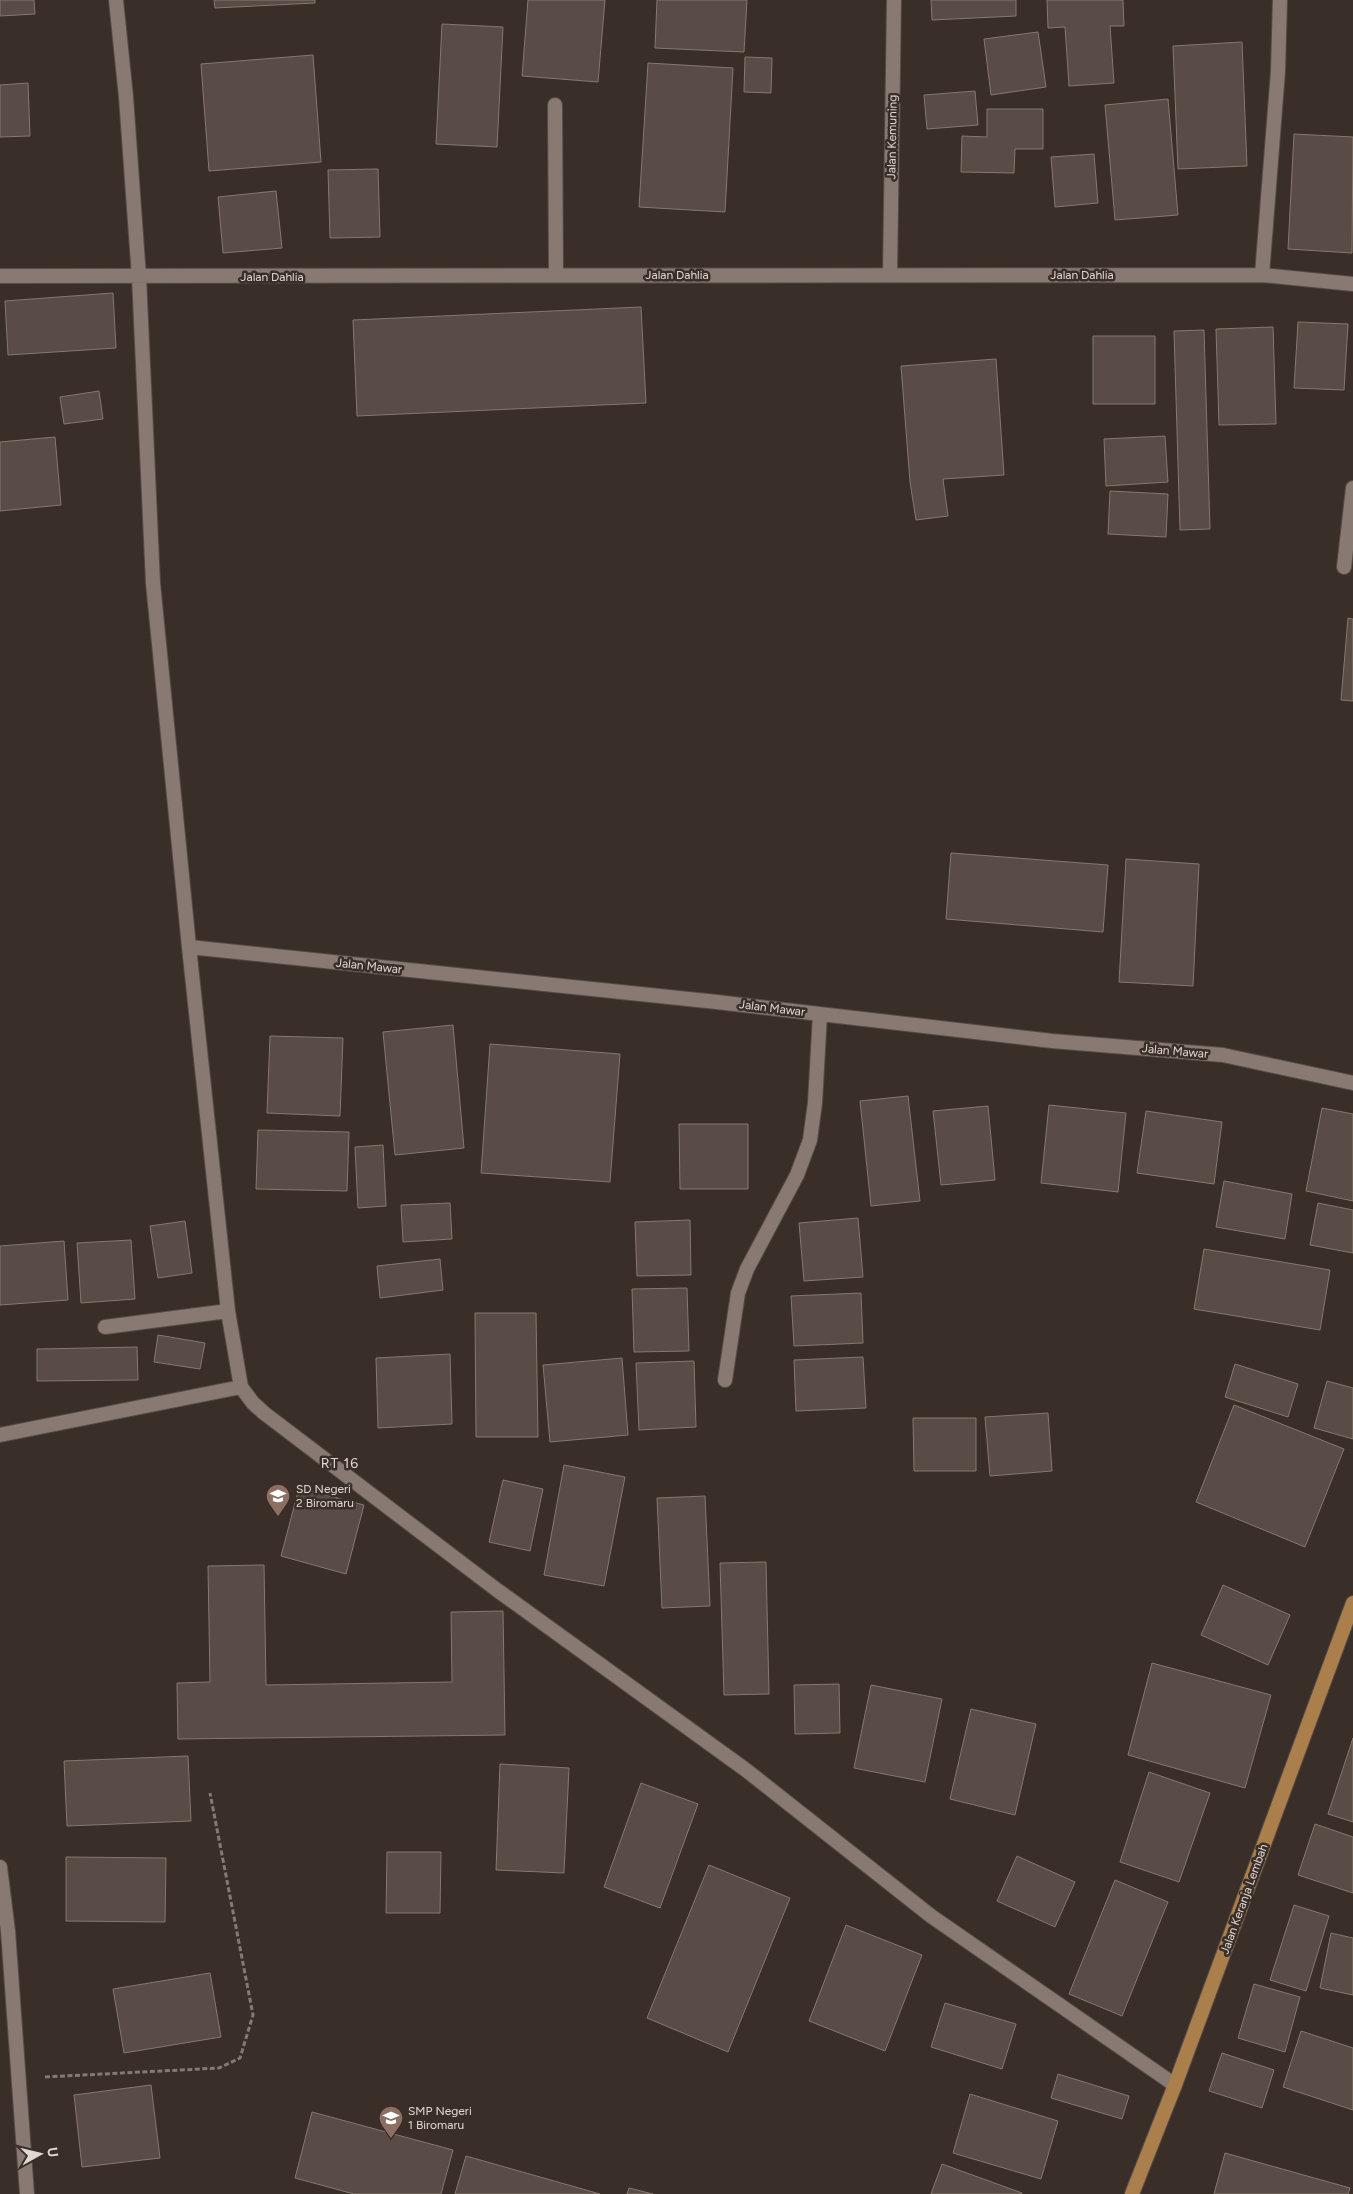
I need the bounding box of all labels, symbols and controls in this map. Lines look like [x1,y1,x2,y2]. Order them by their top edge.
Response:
street label: Jalan Kemuning [884,95,900,179]
street label: Jalan Dahlia [645,268,709,282]
street label: Jalan Dahlia [1050,268,1114,282]
street label: Jalan Dahlia [240,270,304,284]
street label: Jalan Mawar [335,956,403,976]
street label: Jalan Mawar [738,997,806,1019]
street label: Jalan Mawar [1141,1041,1209,1061]
district label: RT 16 [321,1455,359,1472]
place label: SD Negeri 2 Biromaru [296,1482,354,1510]
school or university icon: SD Negeri 2 Biromaru [265,1483,291,1517]
street label: Jalan Keranja Lembah [1217,1842,1271,1956]
place label: SMP Negeri 1 Biromaru [408,2104,472,2132]
school or university icon: SMP Negeri 1 Biromaru [378,2105,404,2139]
north arrow [15,2129,65,2179]
text: U [43,2146,61,2158]

